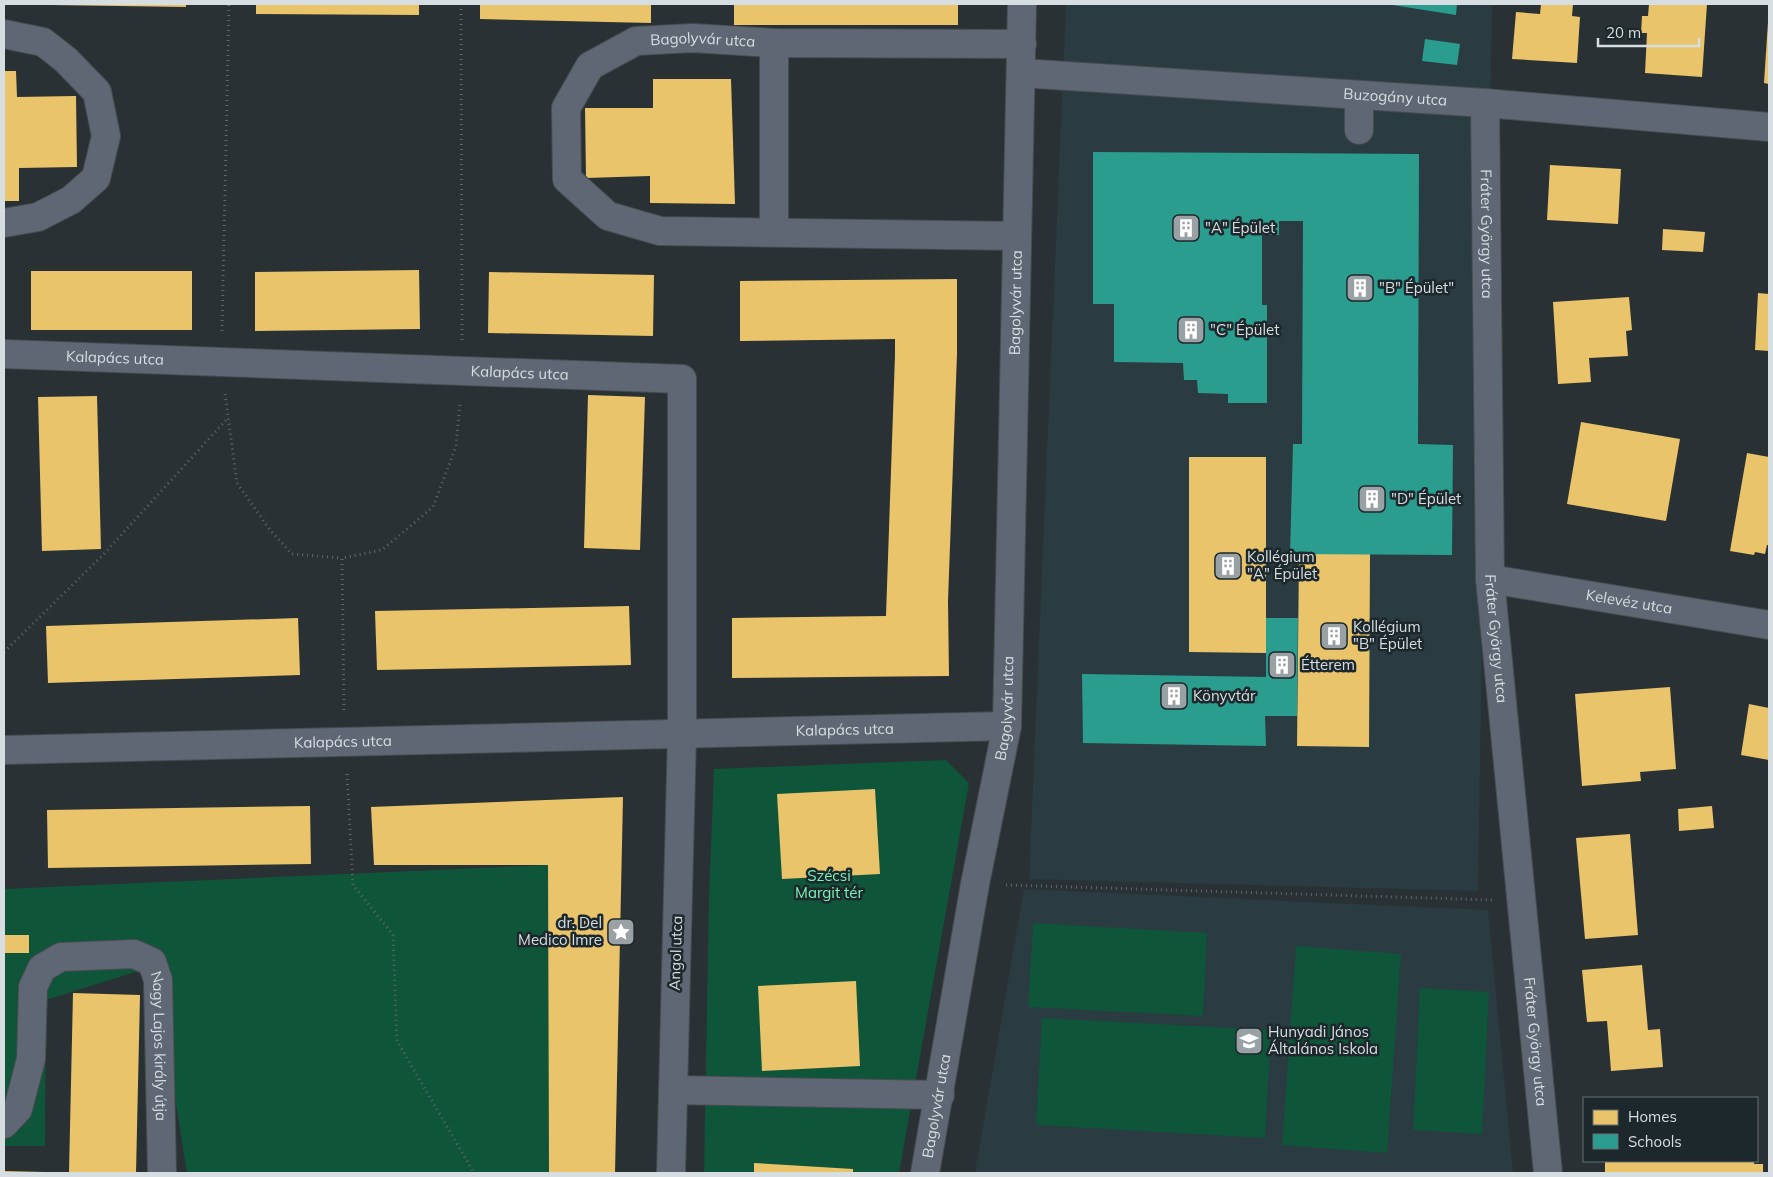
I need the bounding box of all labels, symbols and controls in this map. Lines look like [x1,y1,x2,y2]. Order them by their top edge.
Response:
scale bar [1598,15,1699,47]
text: 20 m [1606,23,1641,42]
street label: Bagolyvár utca [650,28,756,51]
street label: Buzogány utca [1343,84,1448,110]
street label: Fráter György utca [1477,169,1497,299]
building icon: "A" Épület [1171,213,1201,243]
place label: "A" Épület [1205,218,1275,237]
street label: Bagolyvár utca [1005,250,1026,355]
building icon: "B" Épület" [1345,273,1375,303]
place label: "B" Épület" [1379,278,1454,297]
building icon: "C" Épület [1176,315,1206,345]
place label: "C" Épület [1210,320,1279,339]
street label: Kalapács utca [66,346,164,369]
street label: Kalapács utca [470,361,569,384]
building icon: "D" Épület [1357,484,1387,514]
place label: "D" Épület [1391,489,1461,508]
place label: Kollégium "A" Épület [1247,547,1317,583]
building icon: Kollégium "A" Épület [1213,551,1243,581]
street label: Fráter György utca [1481,574,1512,704]
street label: Kelevéz utca [1585,585,1674,618]
place label: Kollégium "B" Épület [1353,617,1422,653]
building icon: Kollégium "B" Épület [1319,621,1349,651]
building icon: Étterem [1267,650,1297,680]
place label: Étterem [1301,655,1355,674]
street label: Bagolyvár utca [990,656,1017,762]
building icon: Könyvtár [1159,681,1189,711]
place label: Könyvtár [1193,686,1256,705]
street label: Kalapács utca [795,719,894,740]
street label: Kalapács utca [294,731,392,752]
park label: Szécsi Margit tér [795,866,863,902]
place label: dr. Del Medico Imre [518,913,602,949]
street label: Angol utca [665,915,686,991]
place icon: dr. Del Medico Imre [606,917,636,947]
street label: Nagy Lajos király útja [147,969,171,1121]
street label: Fráter György utca [1520,976,1551,1107]
place label: Hunyadi János Általános Iskola [1268,1022,1378,1058]
school or university icon: Hunyadi János Általános Iskola [1234,1026,1264,1056]
street label: Bagolyvár utca [918,1052,954,1159]
legend [1583,1097,1758,1162]
text: Homes [1628,1107,1677,1126]
text: Schools [1628,1132,1682,1151]

